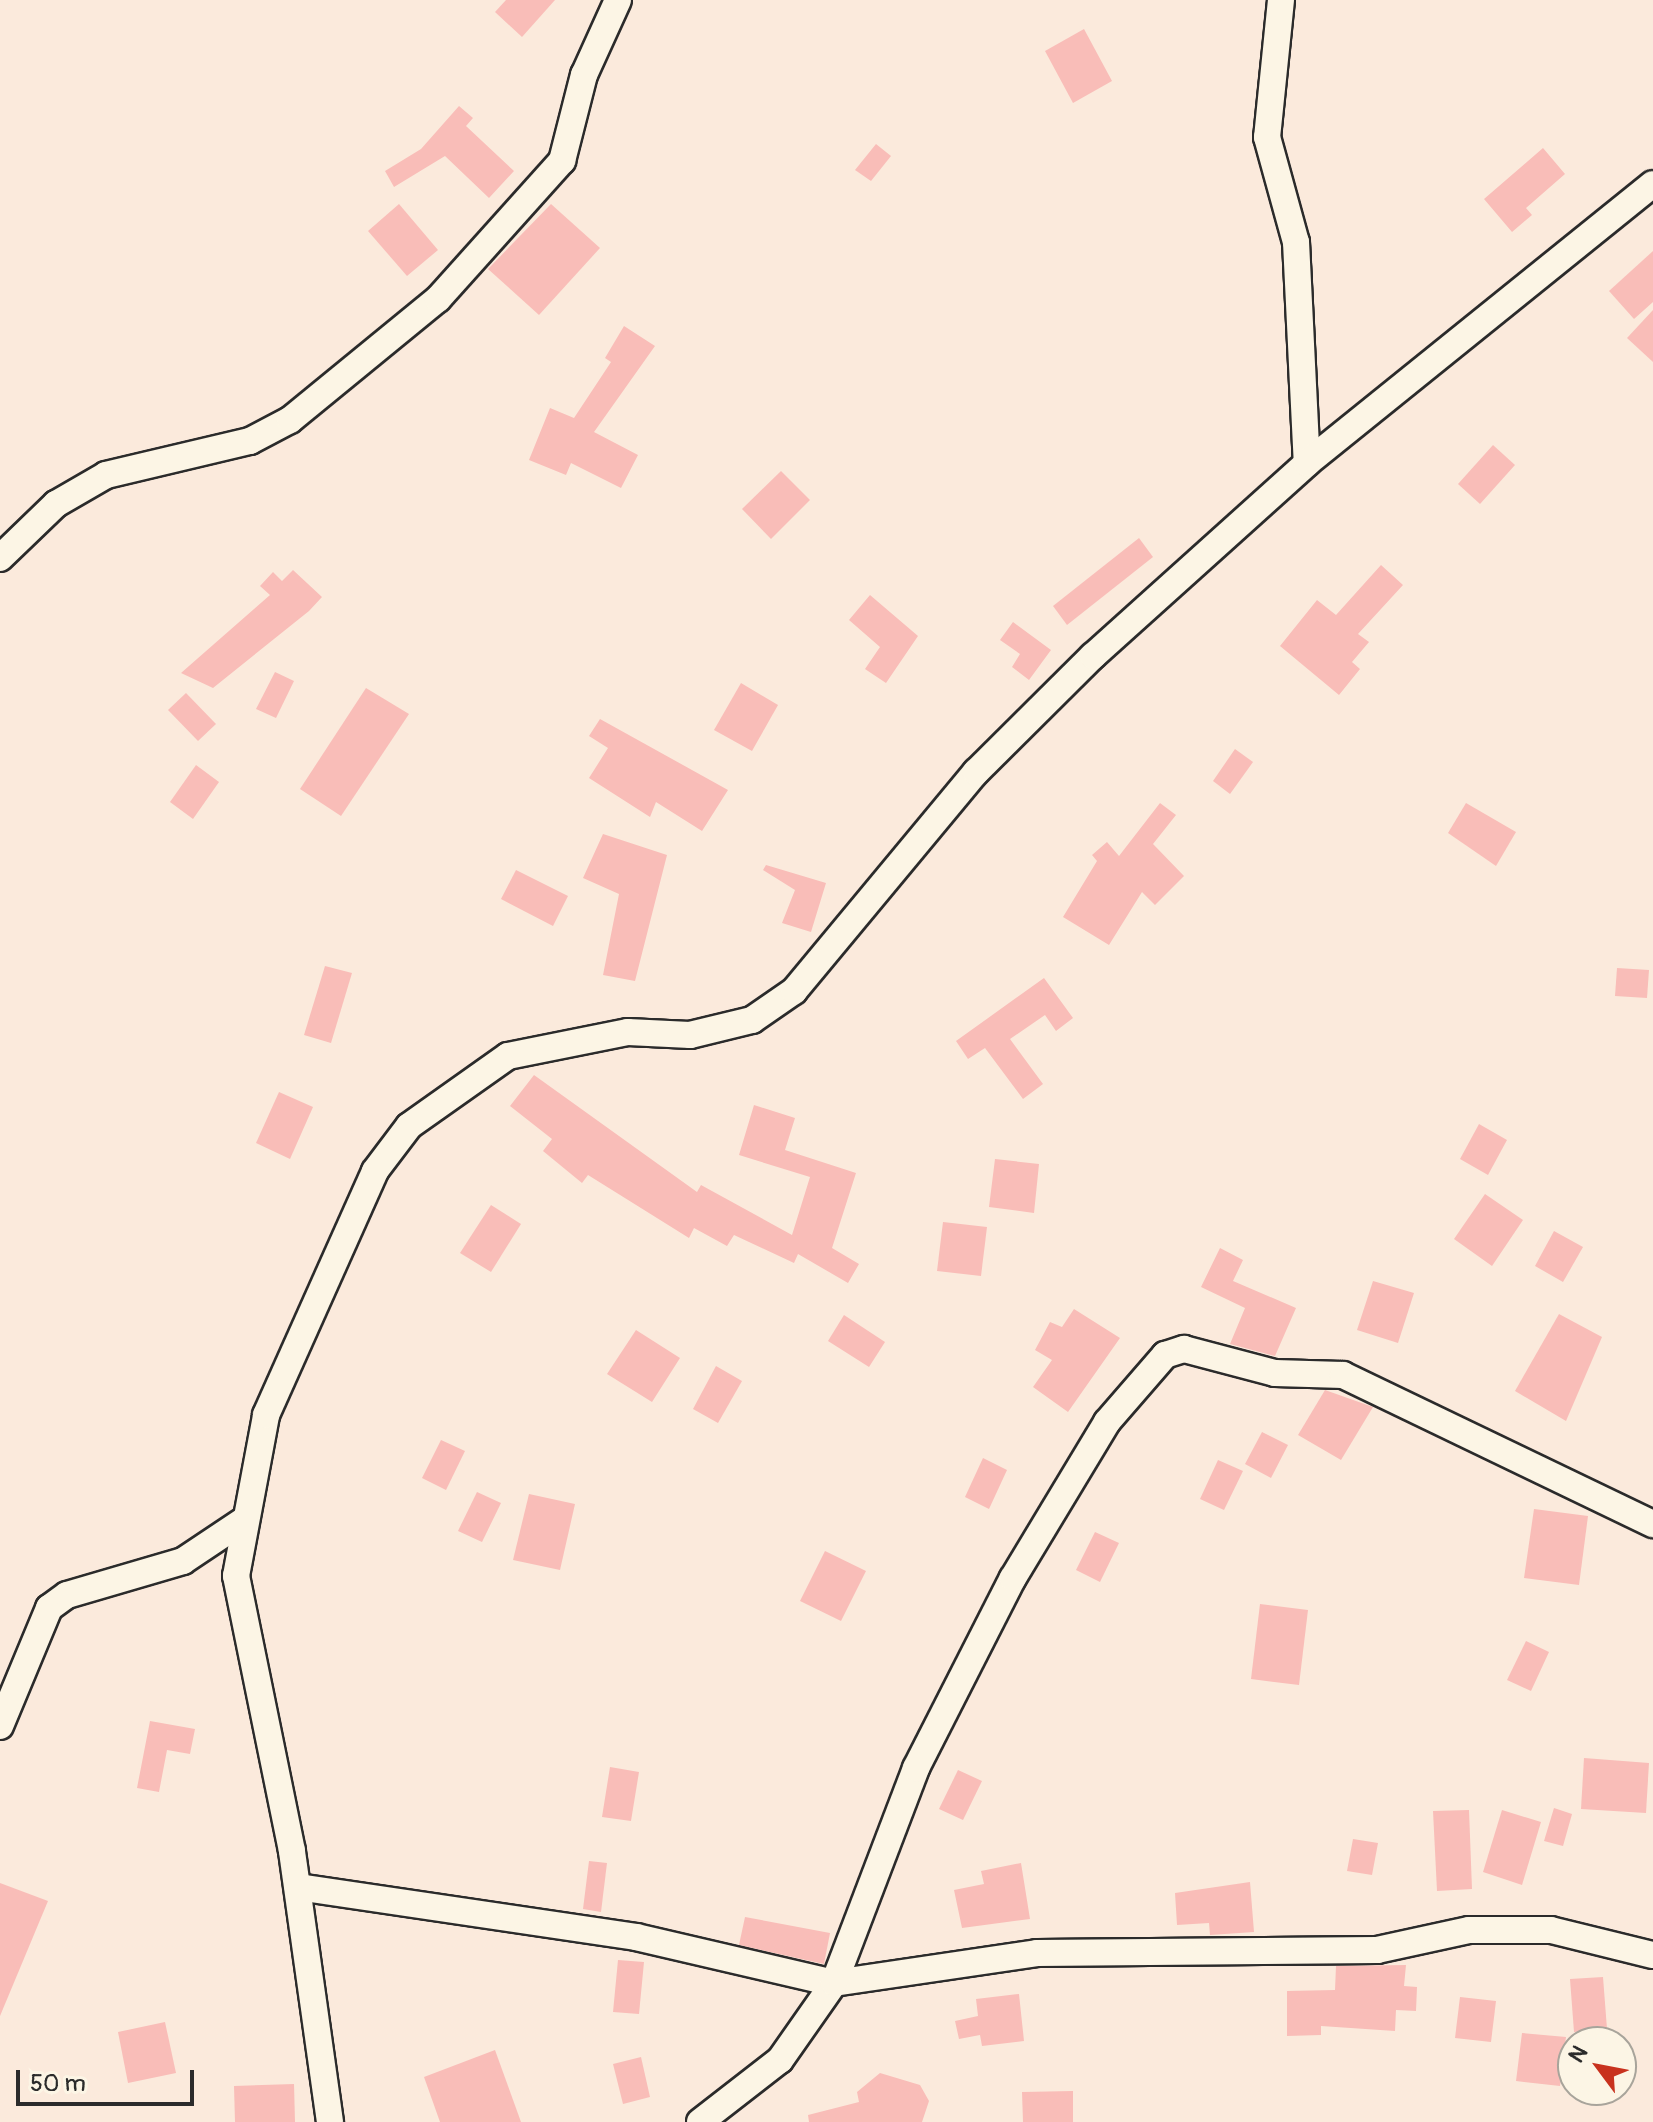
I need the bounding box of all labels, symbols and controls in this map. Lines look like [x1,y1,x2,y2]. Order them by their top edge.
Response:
north arrow [1557,2026,1637,2106]
text: N [1563,2041,1594,2068]
scale bar [20,2054,198,2104]
text: 50 m [30,2069,86,2098]

